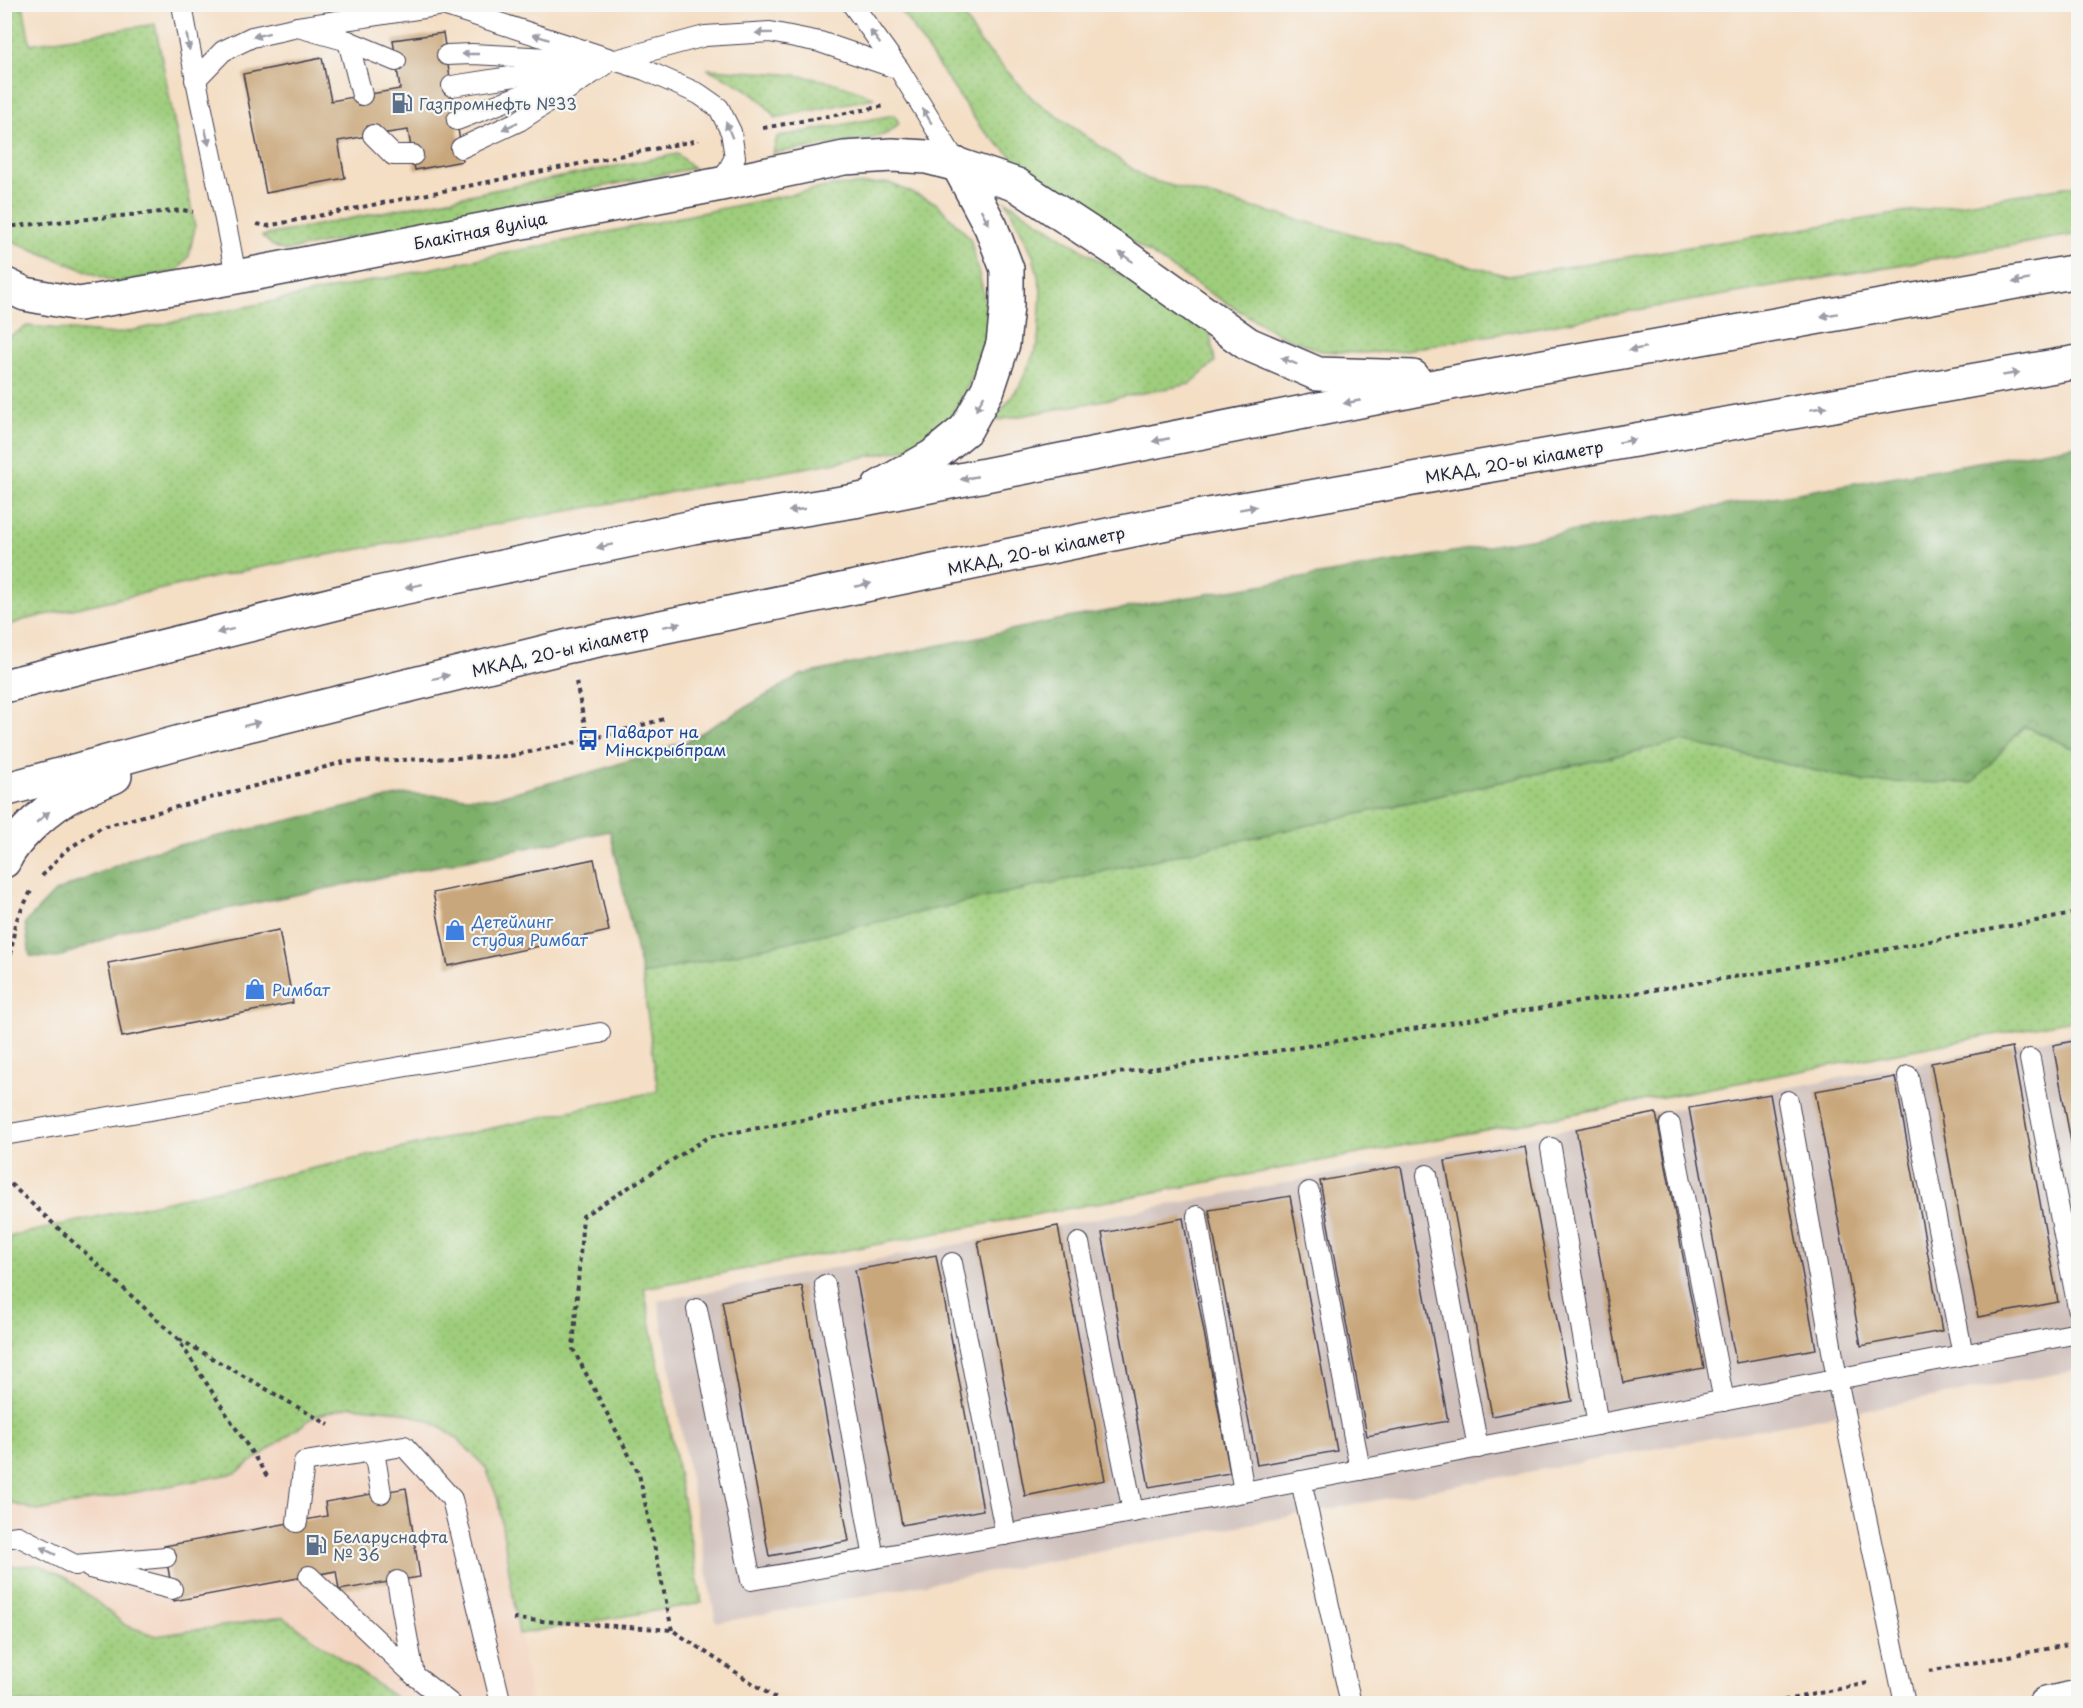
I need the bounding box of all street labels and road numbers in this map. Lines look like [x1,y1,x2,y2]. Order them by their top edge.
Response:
street label: Блакітная вуліца [411,205,549,255]
street label: МКАД, 20-ы кіламетр [1423,433,1605,489]
street label: МКАД, 20-ы кіламетр [945,519,1127,581]
street label: МКАД, 20-ы кіламетр [469,618,651,682]

